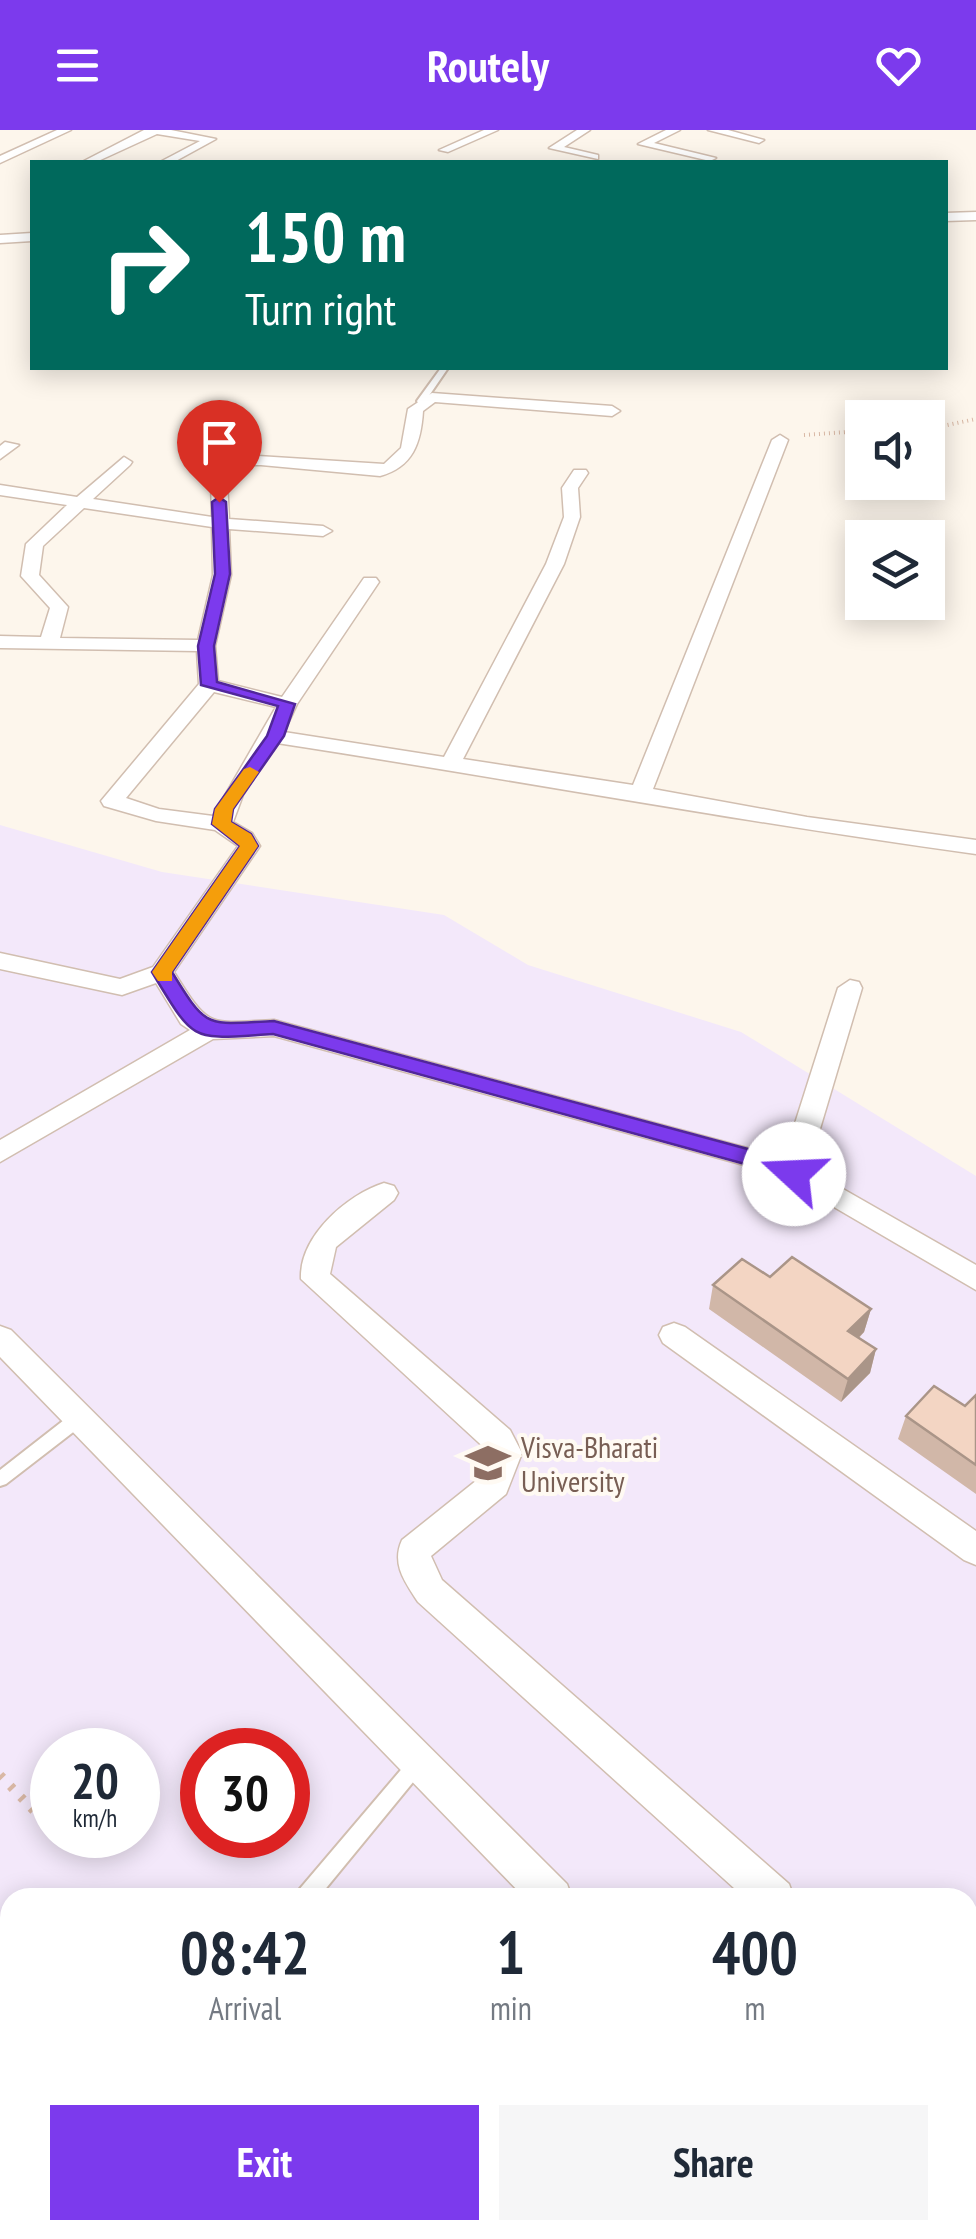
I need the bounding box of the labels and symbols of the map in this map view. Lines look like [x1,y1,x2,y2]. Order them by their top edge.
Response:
pin [177,400,262,503]
position arrow [742,1122,846,1226]
place label: Visva-Bharati University [520,1427,658,1500]
school or university icon: Visva-Bharati University [464,1439,512,1487]
speed limit sign: 30 [180,1728,310,1858]

